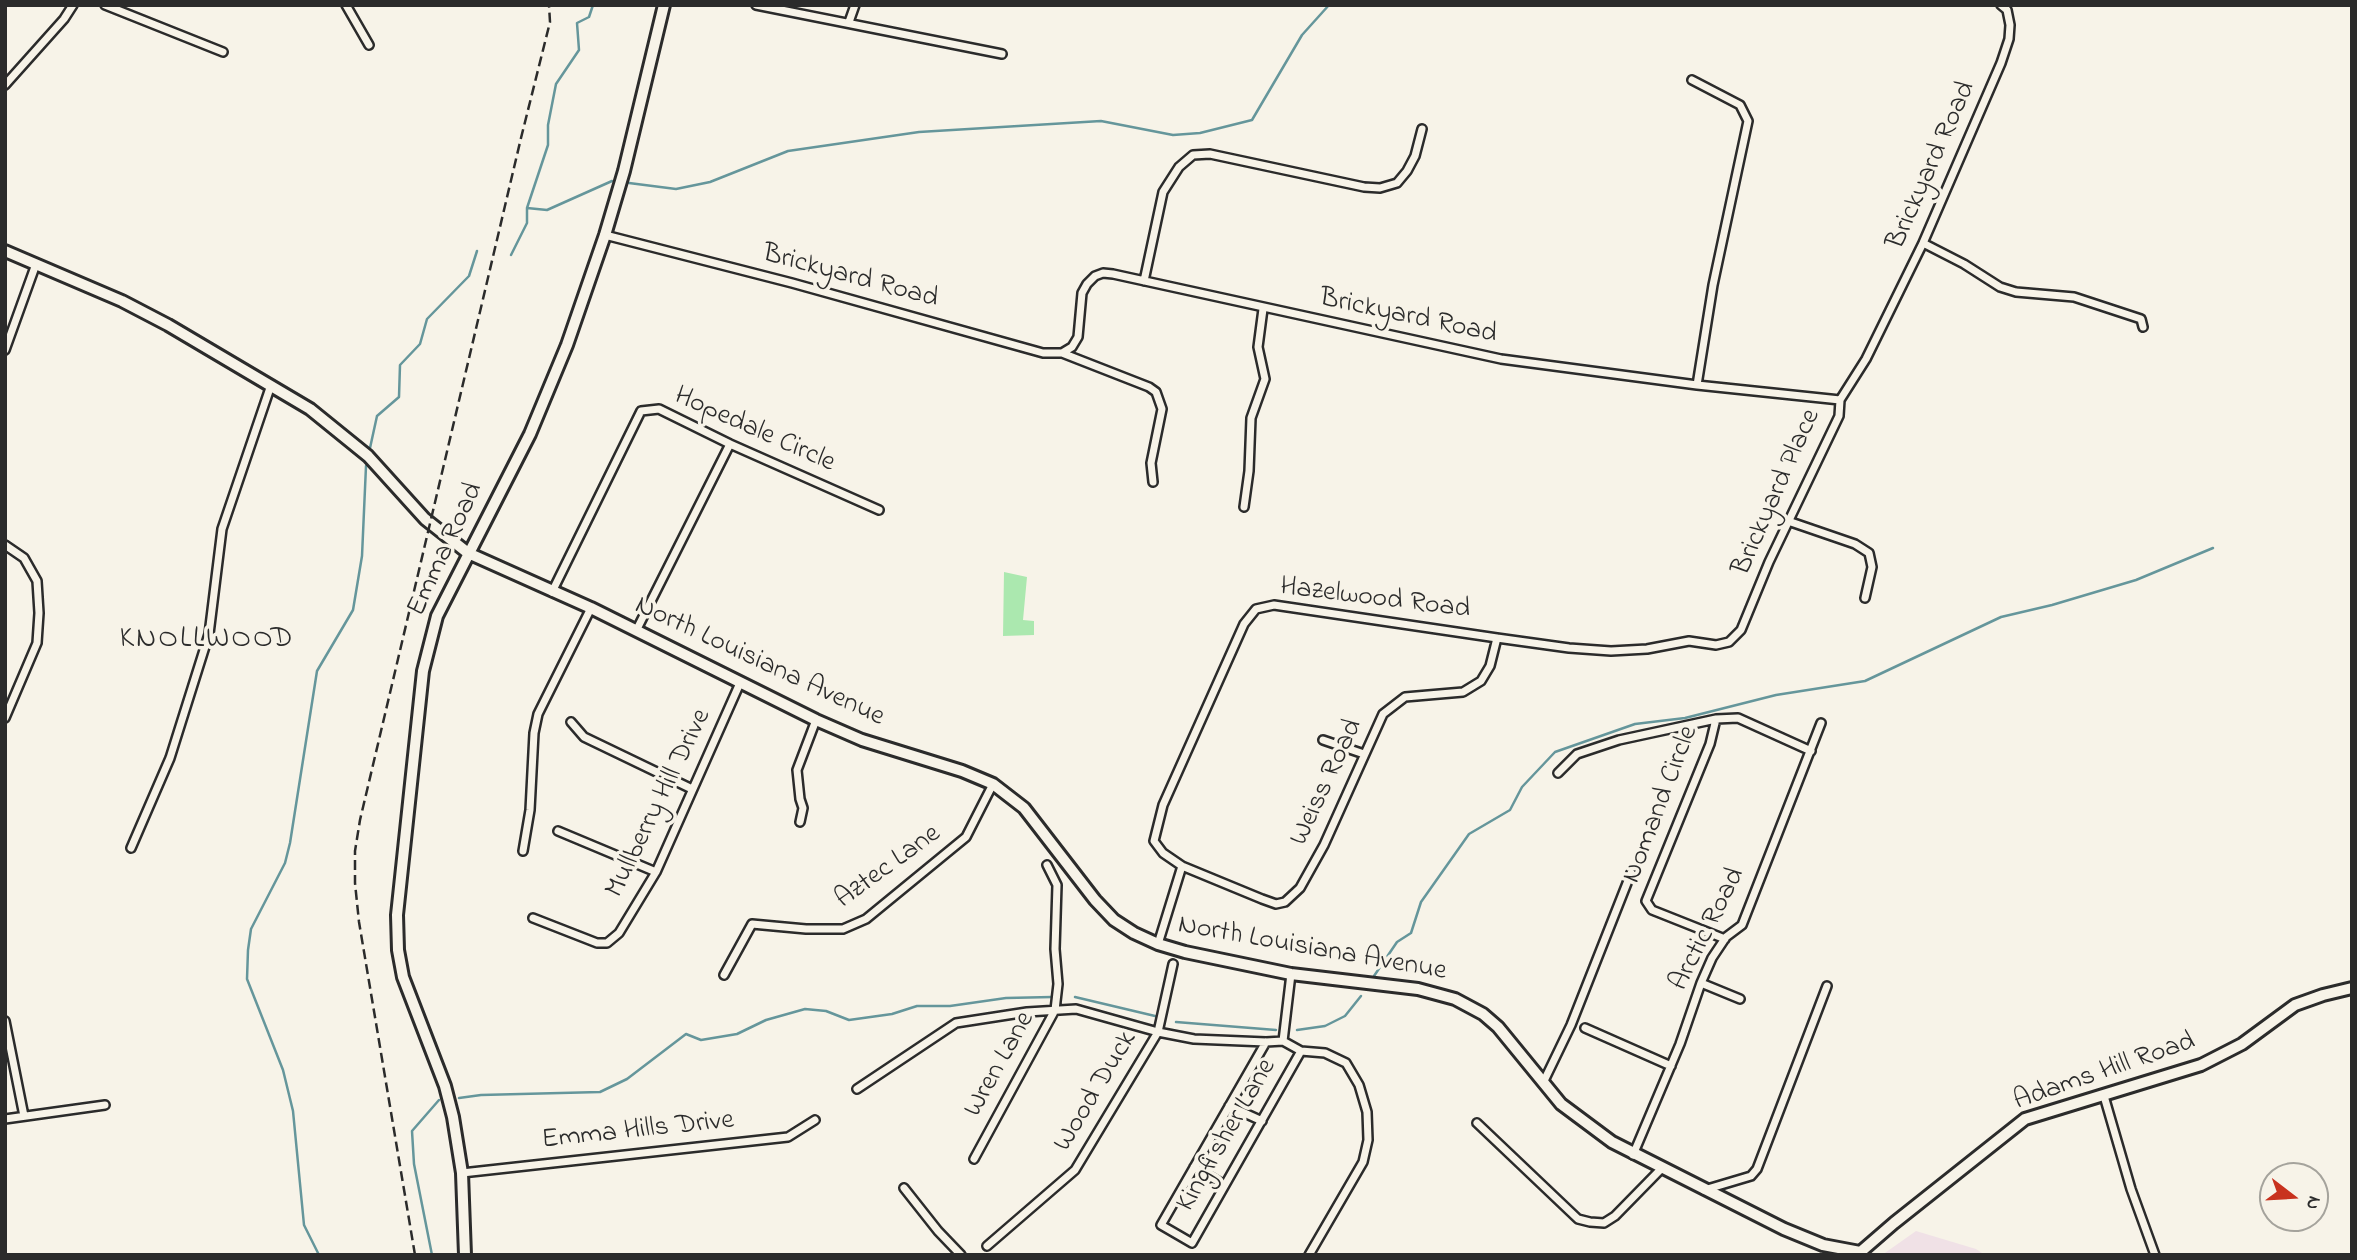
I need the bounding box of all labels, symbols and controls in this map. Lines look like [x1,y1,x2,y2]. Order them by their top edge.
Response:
street label: Brickyard Road [1881,77,1985,255]
street label: Brickyard Road [759,238,941,318]
street label: Brickyard Road [1316,283,1500,353]
street label: Hopedale Circle [668,381,840,481]
street label: Brickyard Place [1726,405,1830,581]
street label: Emma Road [401,478,493,622]
street label: Hazelwood Road [1278,572,1472,628]
street label: North Louisiana Avenue [629,590,889,736]
district label: KNOLLWOOD [121,623,293,659]
street label: Mullberry Hill Drive [600,704,720,904]
street label: Weiss Road [1284,714,1372,852]
street label: Nomand Circle [1617,722,1707,888]
street label: Aztec Lane [830,818,948,918]
street label: Arctic Road [1664,863,1754,997]
street label: North Louisiana Avenue [1175,910,1449,990]
street label: Wren Lane [958,1006,1044,1124]
street label: Wood Duck [1048,1026,1146,1158]
street label: Adams Hill Road [2010,1026,2200,1120]
street label: Kingfisher Lane [1171,1054,1285,1218]
street label: Emma Hills Drive [540,1105,736,1159]
north arrow [2259,1162,2329,1232]
text: N [2298,1193,2327,1213]

